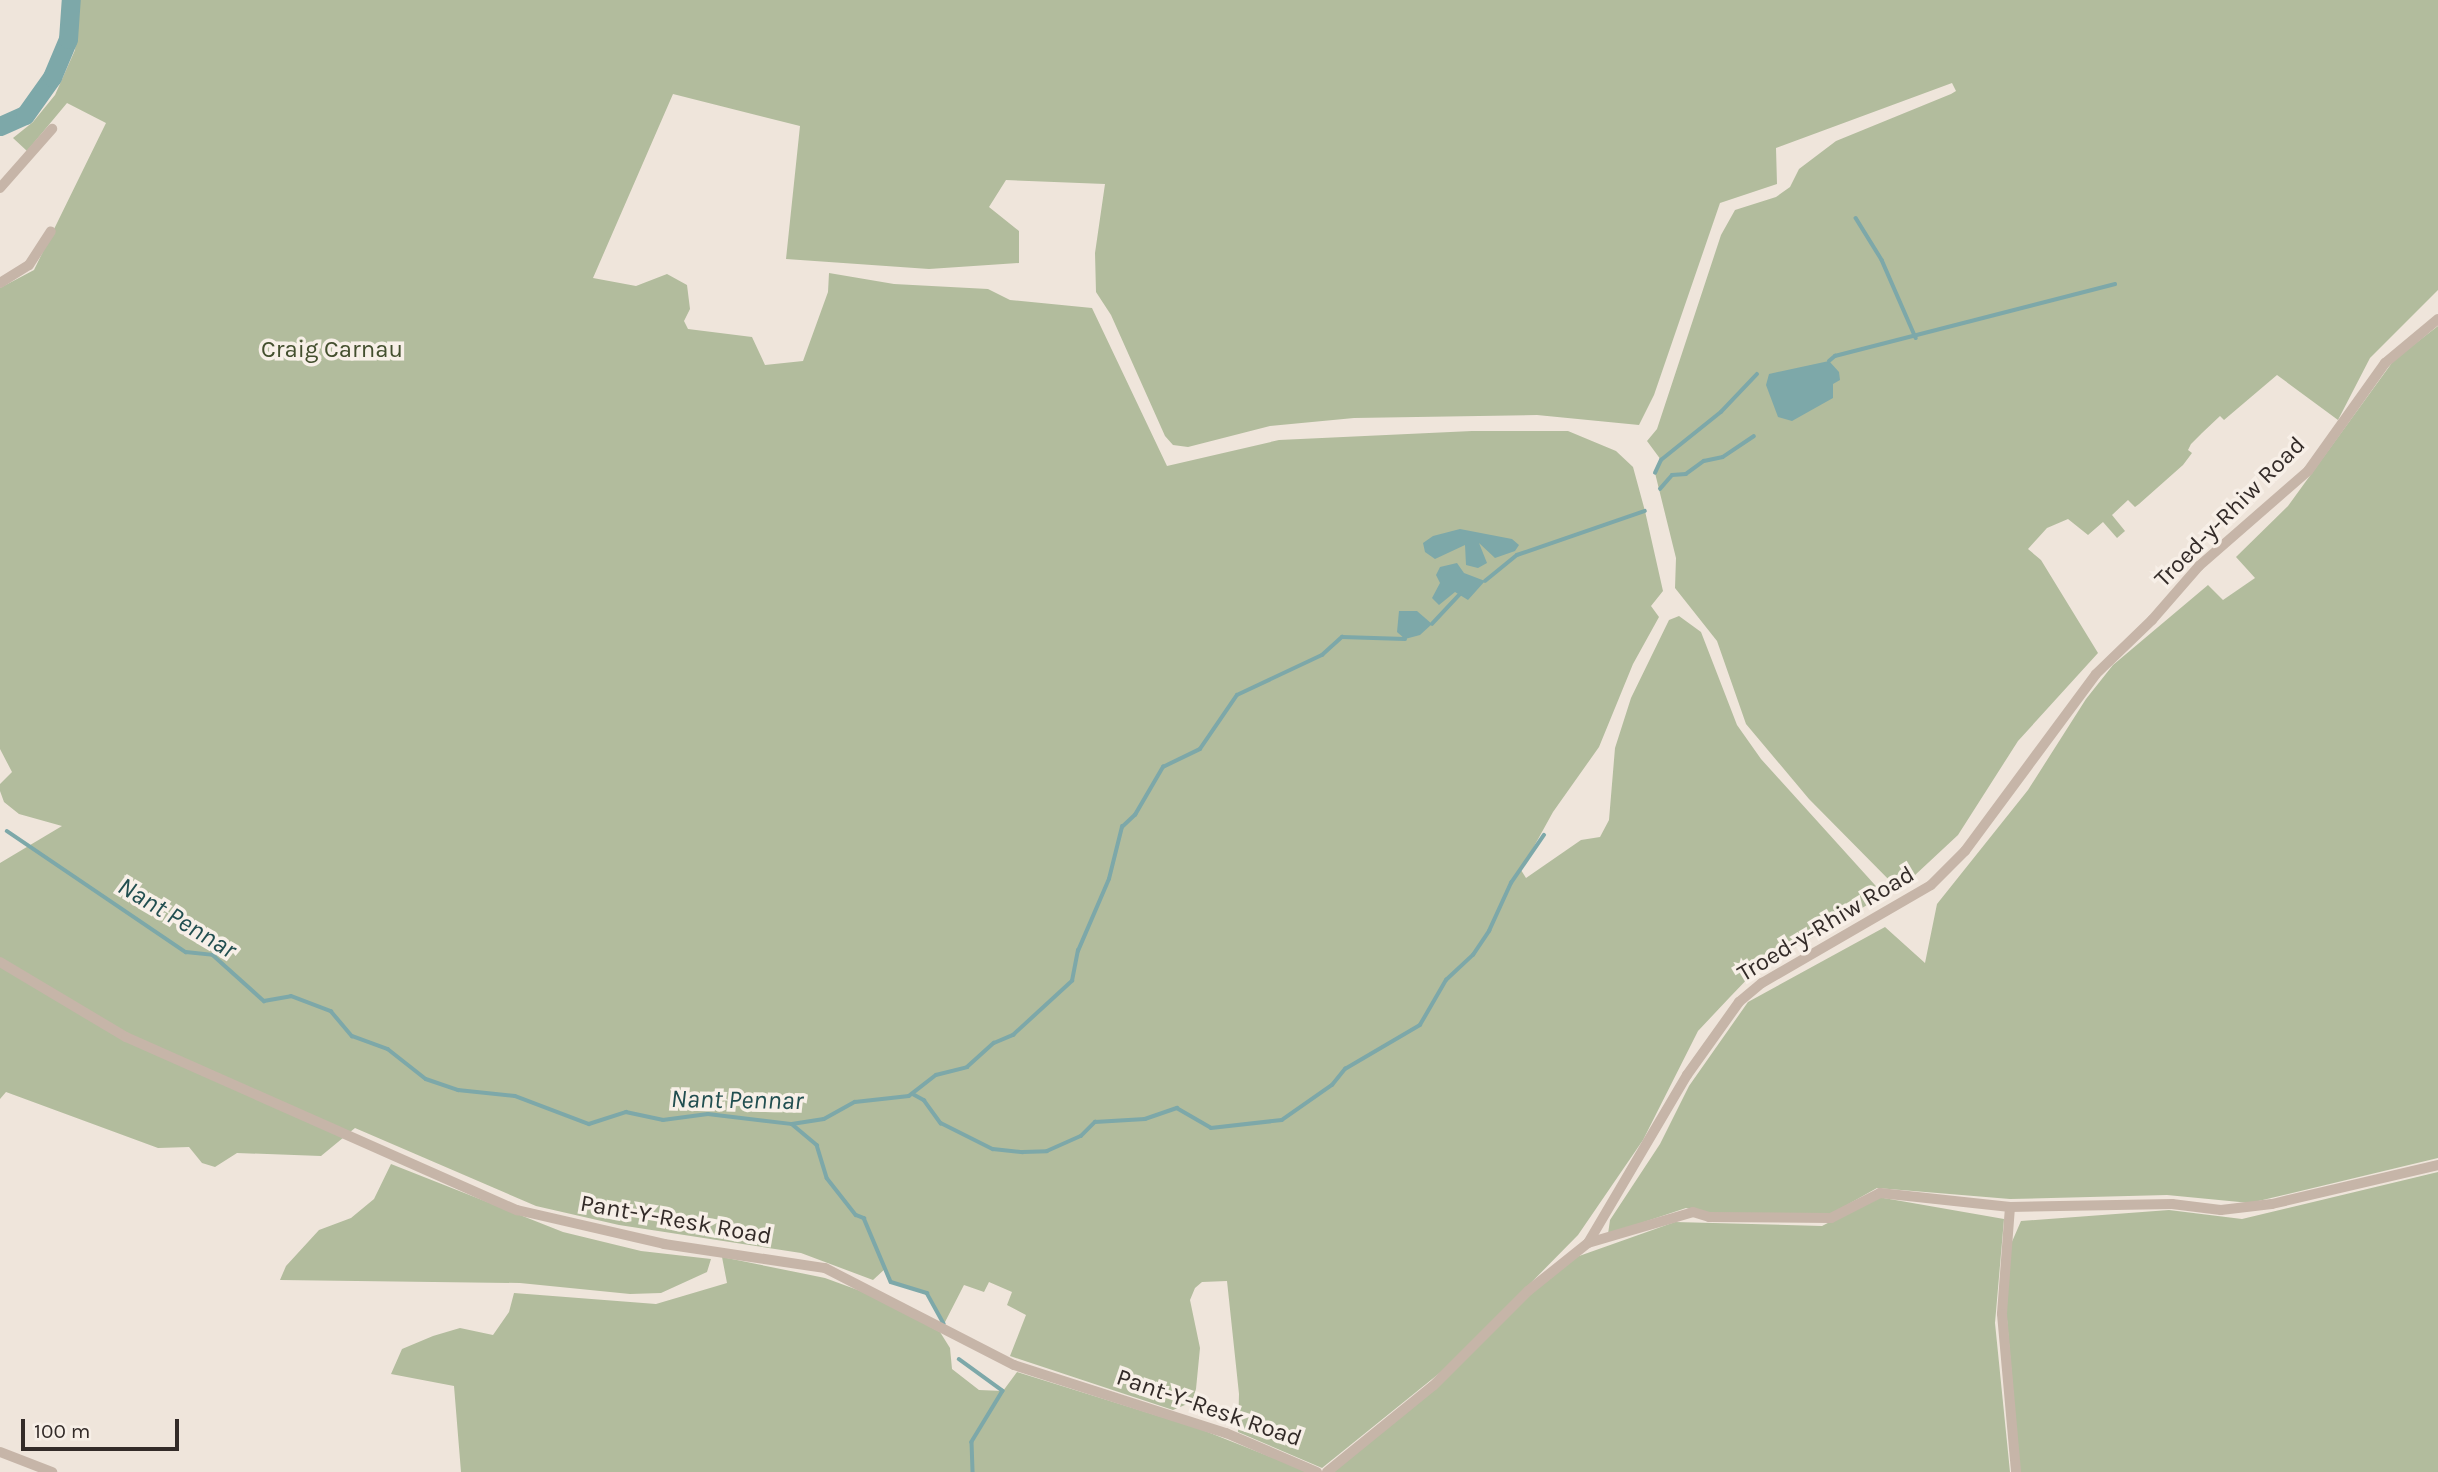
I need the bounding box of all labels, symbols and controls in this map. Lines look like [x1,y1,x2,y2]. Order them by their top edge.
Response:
park label: Craig Carnau [261,336,403,364]
street label: Troed-y-Rhiw Road [2149,431,2311,593]
street label: Troed-y-Rhiw Road [1732,860,1920,988]
water label: Nant Pennar [112,870,242,966]
water label: Nant Pennar [670,1083,804,1117]
street label: Pant-Y-Resk Road [578,1189,774,1251]
street label: Pant-Y-Resk Road [1113,1363,1305,1453]
scale bar [24,1406,182,1450]
text: 100 m [34,1419,91,1443]

